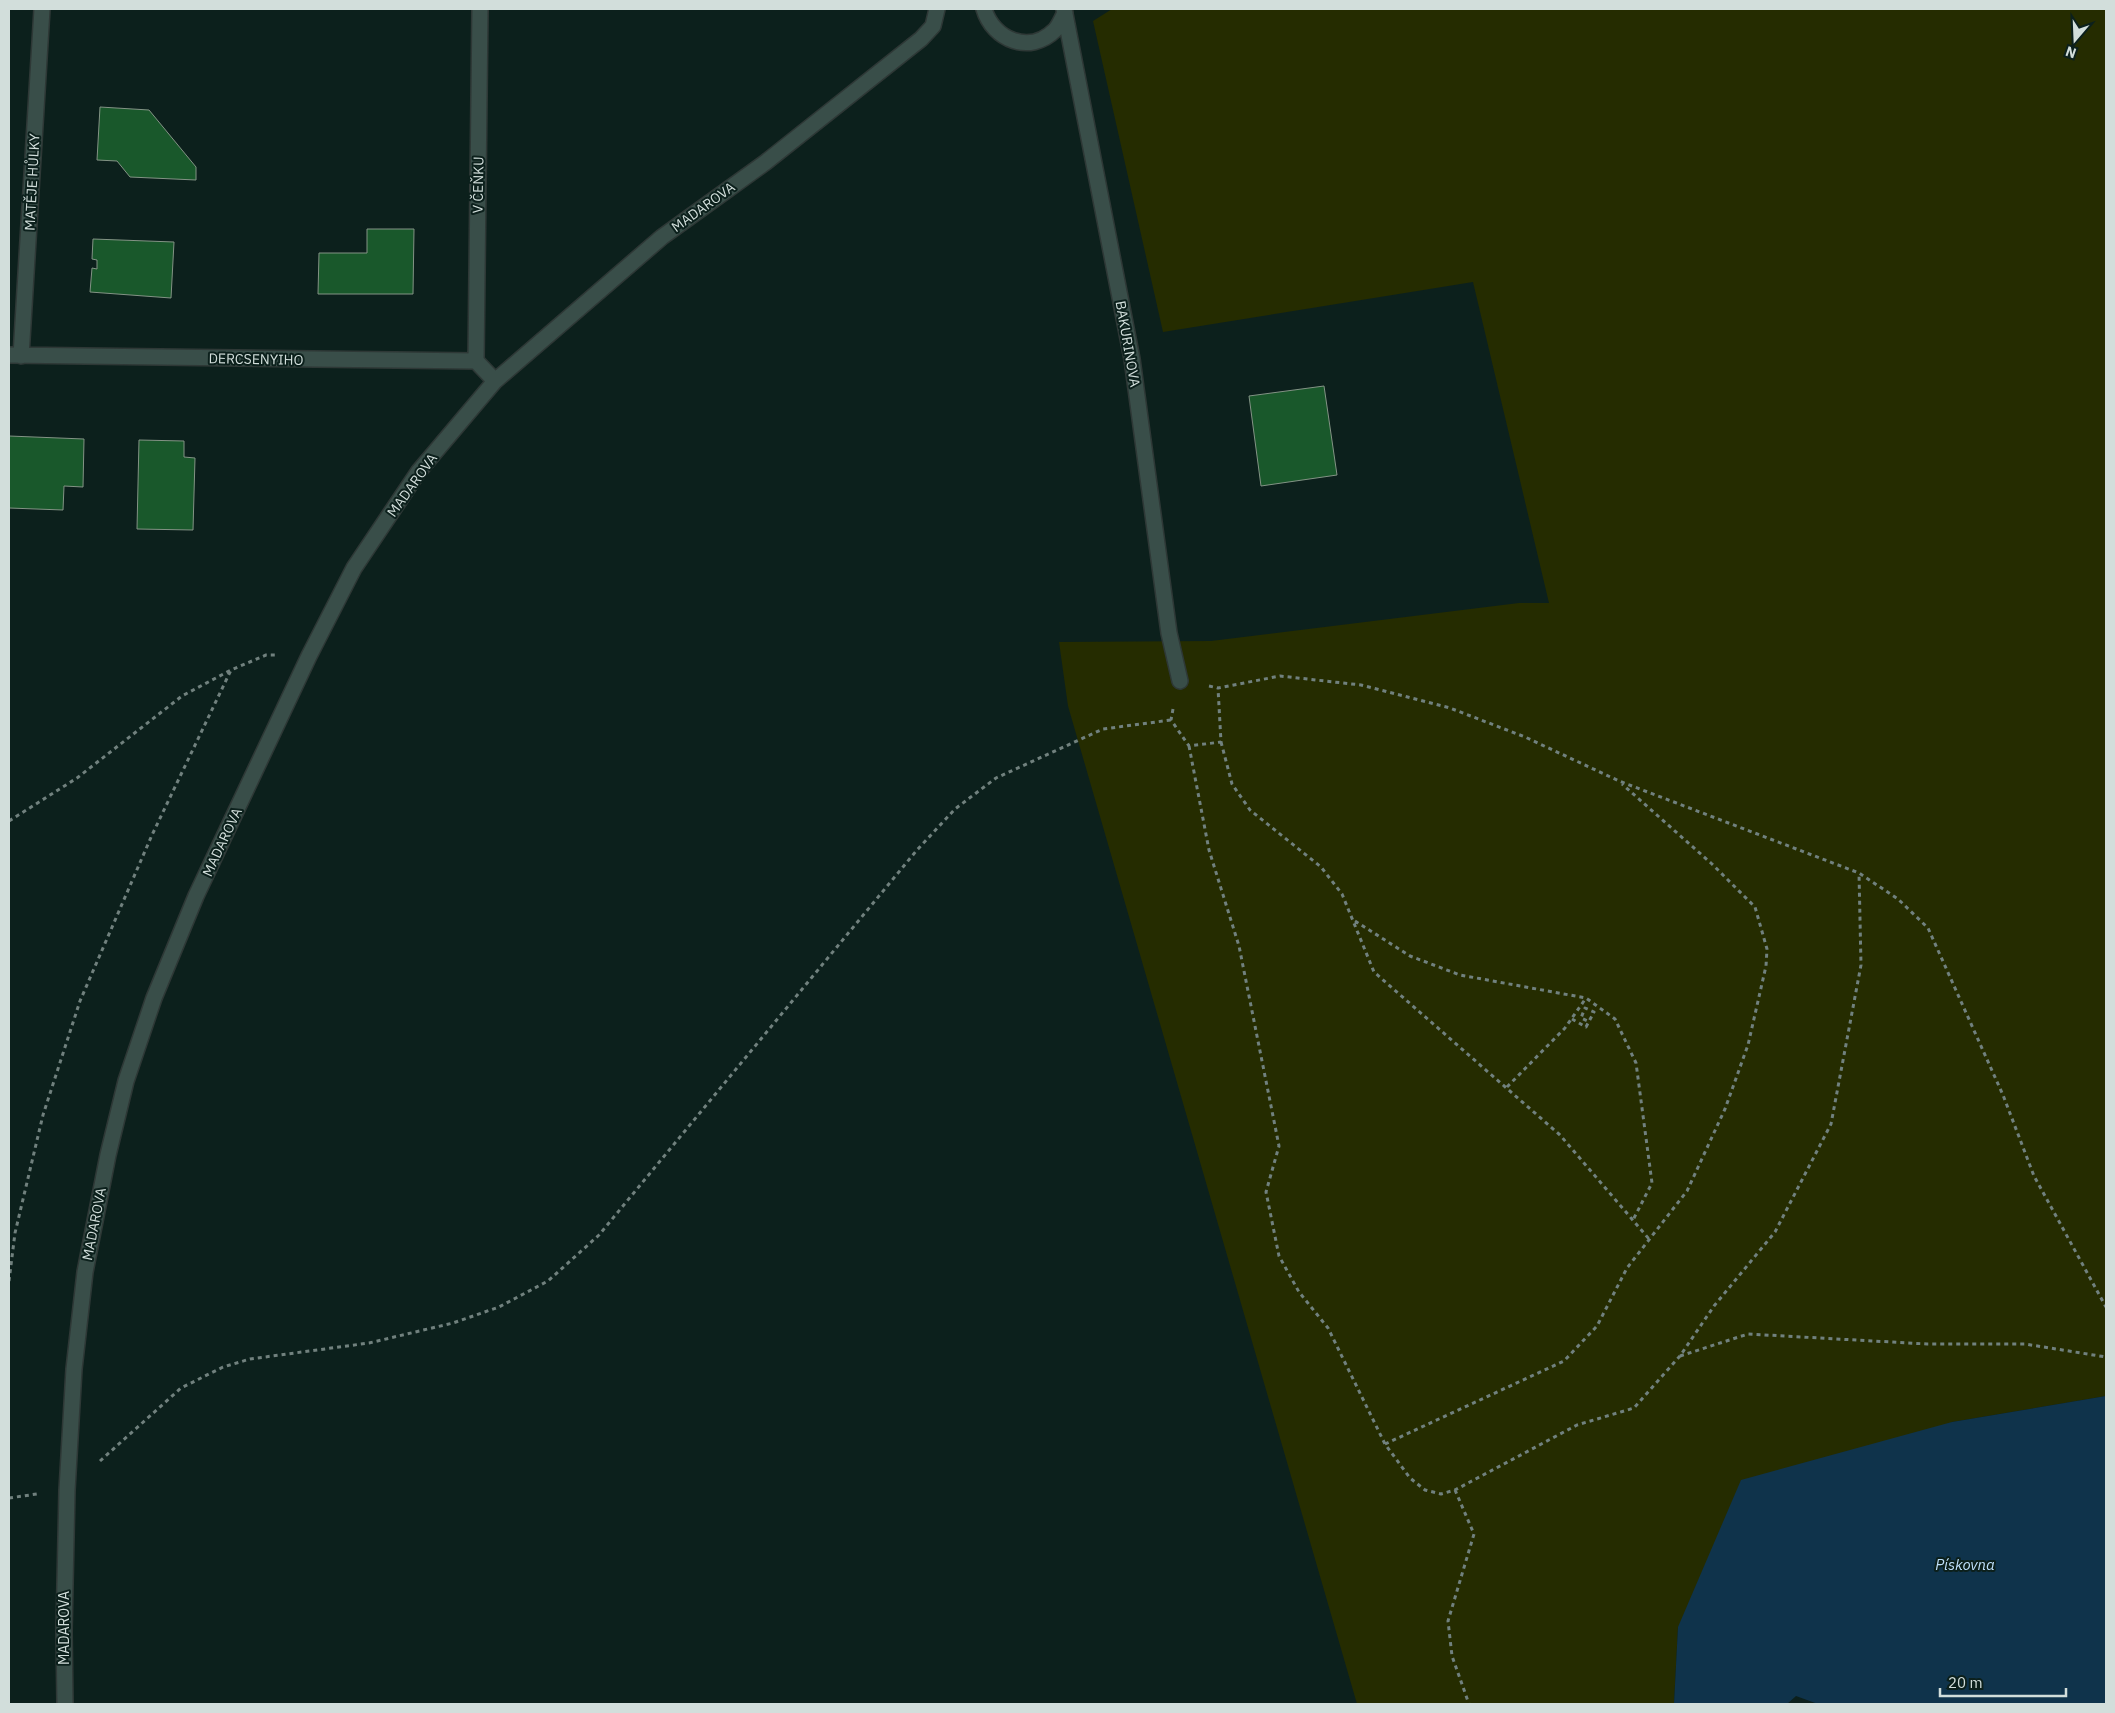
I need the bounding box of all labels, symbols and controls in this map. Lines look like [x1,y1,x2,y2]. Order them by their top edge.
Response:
north arrow [2050,15,2100,65]
text: N [2063,42,2078,62]
street label: MATĚJE HŮLKY [19,132,44,231]
street label: V ČEŇKU [468,156,487,214]
street label: MADAROVA [668,178,738,236]
street label: BAKURINOVA [1112,299,1144,389]
street label: DERCSENYIHO [208,349,304,369]
street label: MADAROVA [383,450,441,520]
street label: MADAROVA [198,805,246,879]
street label: MADAROVA [78,1186,110,1262]
water label: Pískovna [1935,1555,1995,1574]
street label: MADAROVA [55,1591,73,1665]
scale bar [1940,1666,2066,1698]
text: 20 m [1948,1673,1983,1692]

